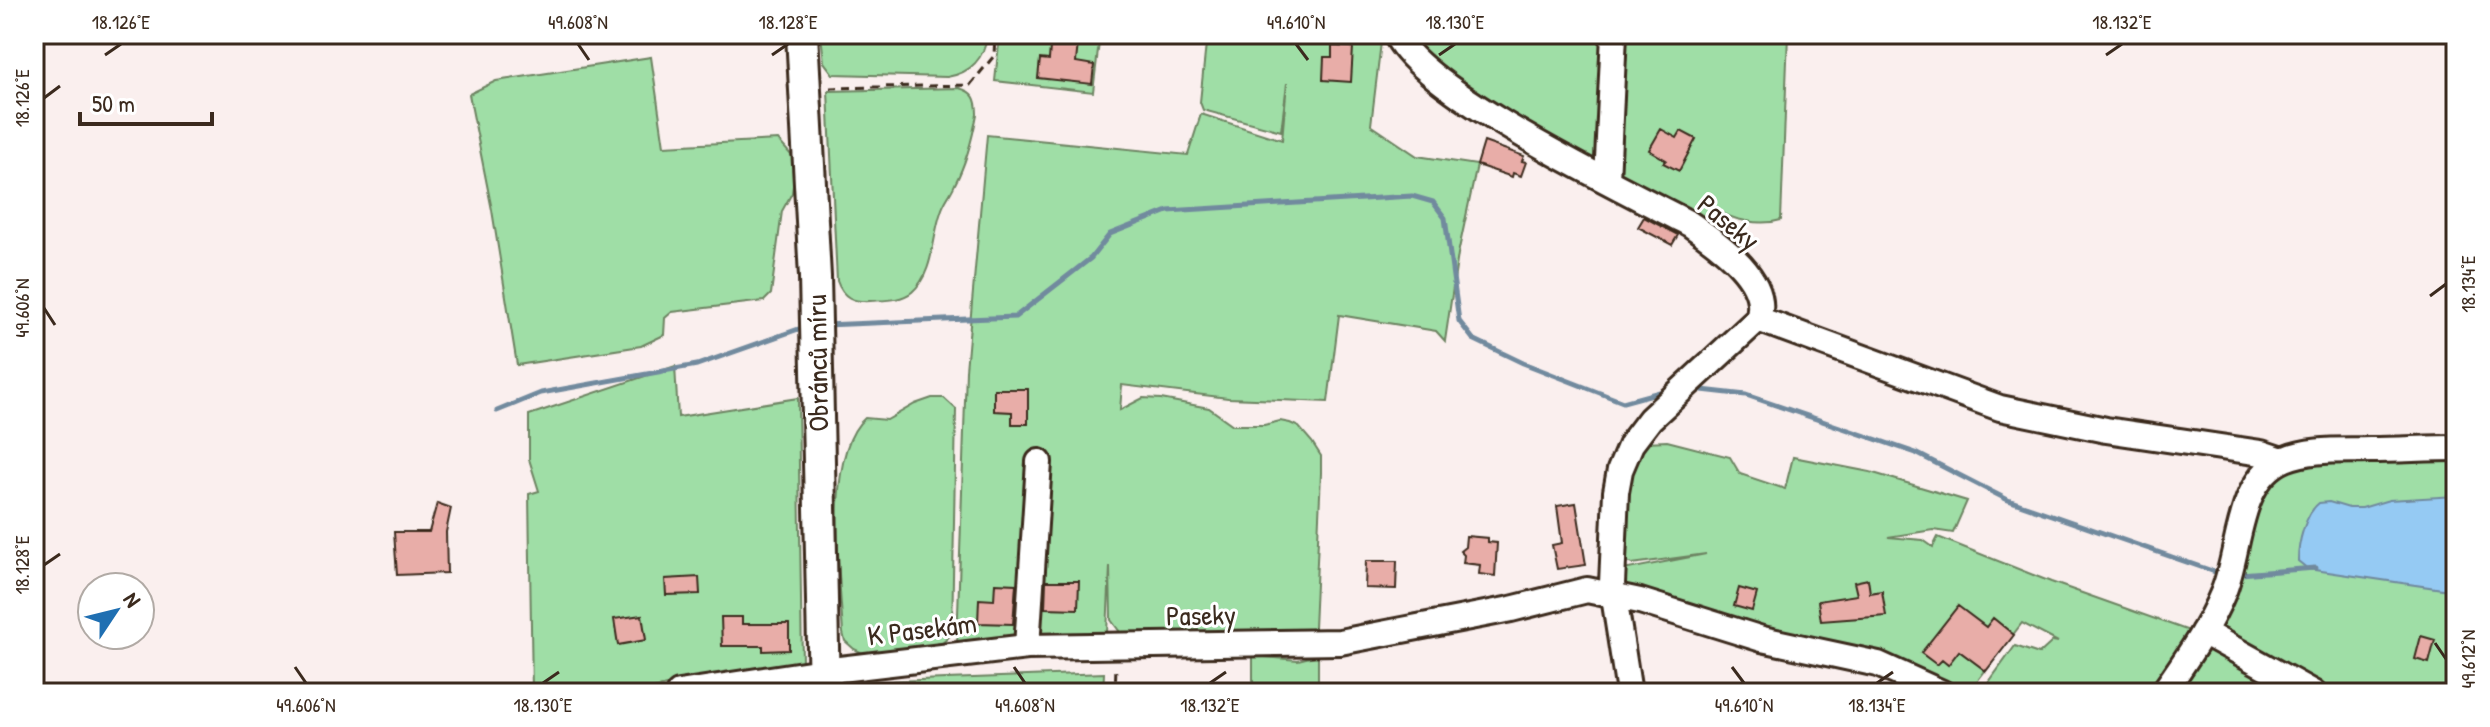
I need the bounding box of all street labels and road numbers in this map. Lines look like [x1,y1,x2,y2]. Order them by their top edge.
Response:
street label: Paseky [1690,185,1768,259]
street label: Obránců míru [797,294,837,432]
street label: Paseky [1166,595,1236,635]
street label: K Pasekám [866,603,978,655]

